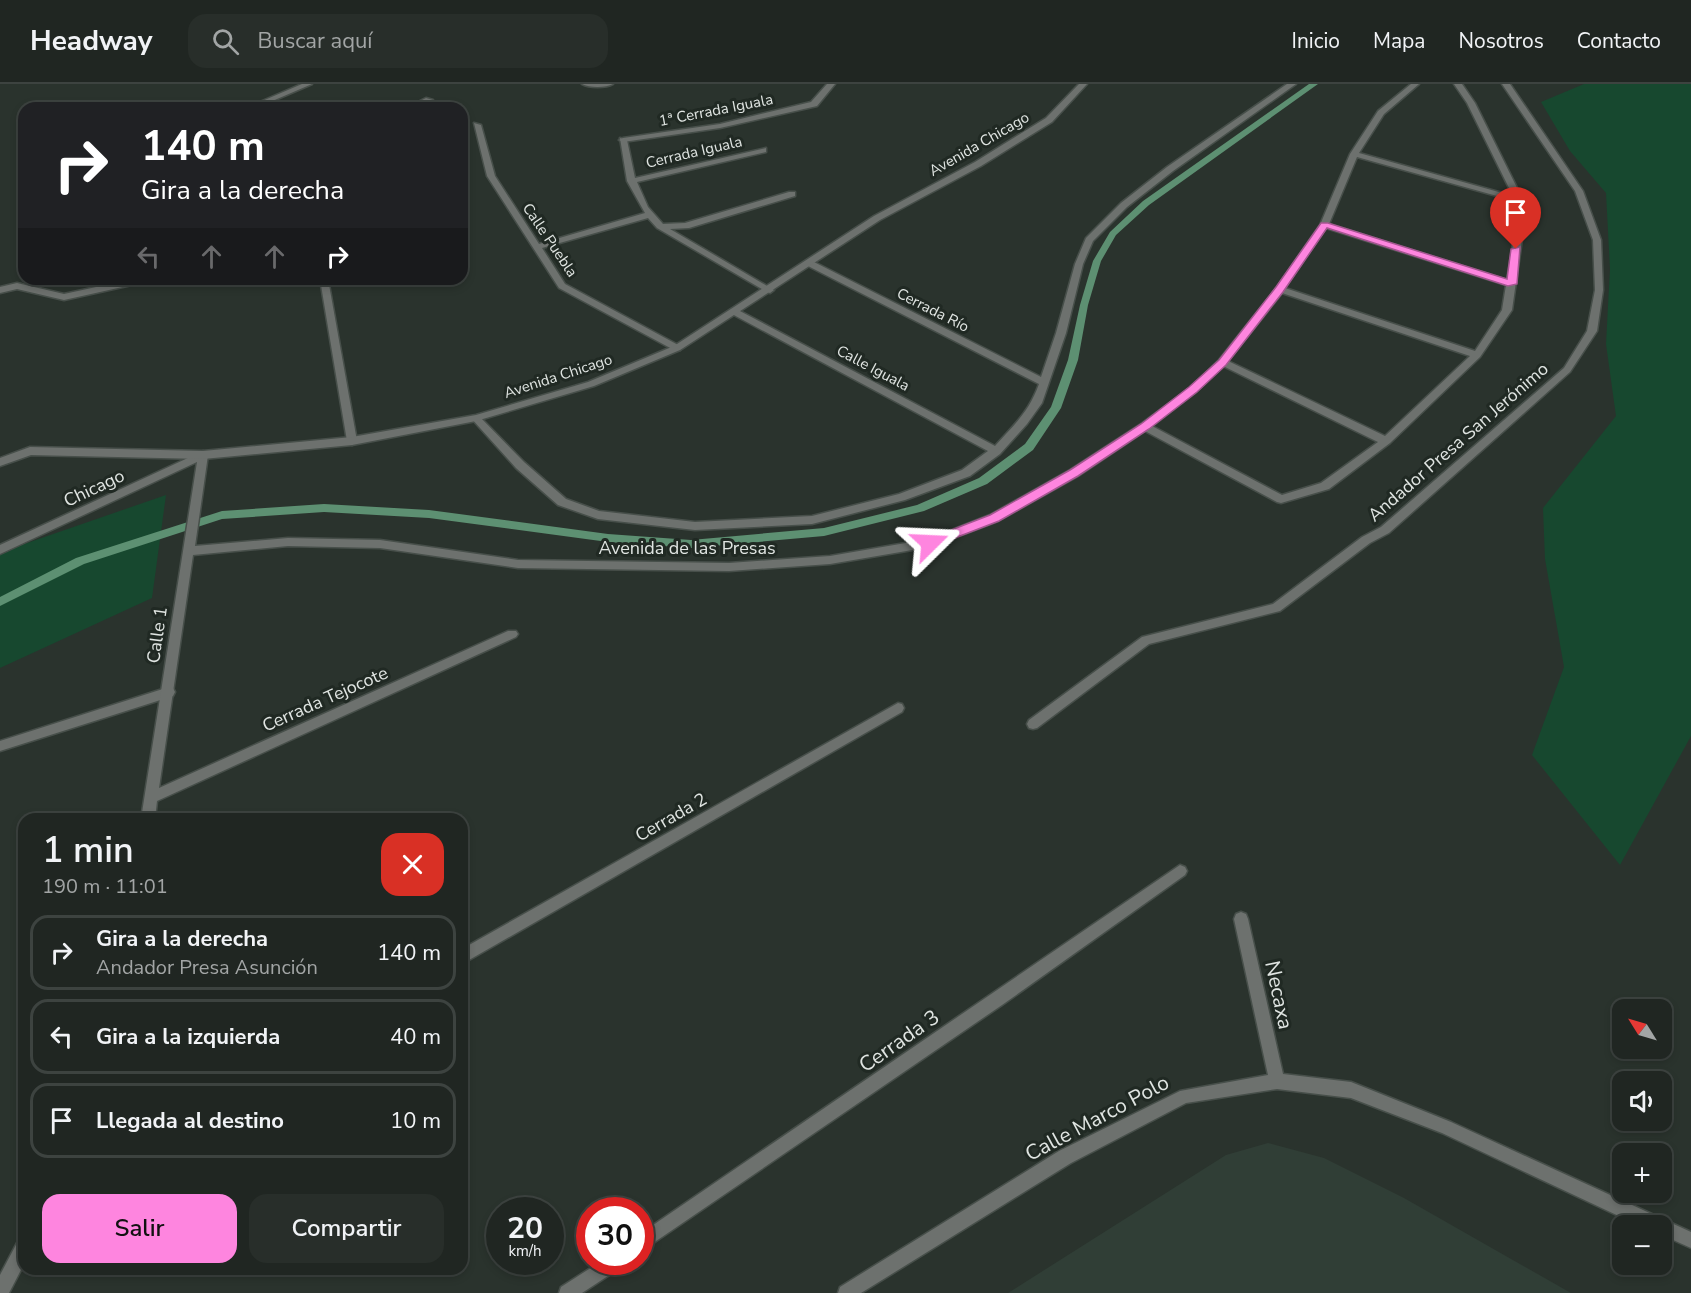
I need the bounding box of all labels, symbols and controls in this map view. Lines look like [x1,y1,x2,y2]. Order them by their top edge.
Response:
search box [188,14,608,68]
text: Headway [30,22,152,60]
icon: search [209,25,242,58]
text: Buscar aquí [257,26,372,56]
text: Inicio [1292,27,1340,55]
text: Mapa [1373,27,1425,55]
text: Nosotros [1458,27,1544,55]
text: Contacto [1577,27,1661,55]
street label: 1ª Cerrada Iguala [657,89,775,131]
street label: Avenida Chicago [925,107,1033,181]
text: 140 m [141,118,265,175]
icon: right [42,126,120,204]
street label: Cerrada Iguala [644,131,744,173]
text: Gira a la derecha [141,172,344,209]
pin [1490,187,1541,249]
icon: arrive [1499,196,1532,229]
street label: Calle Puebla [518,199,582,281]
icon: left [132,240,165,273]
icon: ahead [195,240,228,273]
icon: ahead [258,240,291,273]
icon: right [321,240,354,273]
street label: Cerrada Río [893,283,973,337]
street label: Calle Iguala [833,340,913,396]
street label: Avenida Chicago [501,349,615,403]
street label: Andador Presa San Jerónimo [1363,357,1553,527]
street label: Chicago [60,463,128,513]
position arrow [898,511,962,575]
street label: Avenida de las Presas [598,536,776,560]
street label: Calle 1 [141,605,173,665]
street label: Cerrada Tejocote [258,661,392,737]
street label: Cerrada 2 [631,787,711,847]
text: 1 min [42,826,134,875]
button: close [381,833,444,896]
text: 190 m · 11:01 [42,873,168,900]
text: Gira a la derecha [96,924,268,954]
icon: right [45,936,78,969]
text: 140 m [377,938,441,968]
text: Andador Presa Asunción [96,954,318,981]
street label: Necaxa [1258,958,1300,1032]
north arrow [1612,999,1672,1059]
map controls [1612,999,1672,1275]
street label: Cerrada 3 [853,1003,945,1079]
icon: left [45,1020,78,1053]
text: Gira a la izquierda [96,1022,280,1052]
text: 40 m [390,1022,441,1052]
street label: Calle Marco Polo [1020,1068,1174,1168]
button: sound [1612,1071,1672,1131]
icon: arrive [45,1104,78,1137]
text: Llegada al destino [96,1106,284,1136]
text: 10 m [390,1106,441,1136]
button: + [1612,1143,1672,1203]
button: Salir [42,1194,237,1263]
button: Compartir [249,1194,444,1263]
speed limit sign: 30 [576,1197,654,1275]
text: 20 [507,1208,543,1249]
button: − [1612,1215,1672,1275]
text: km/h [508,1241,542,1261]

